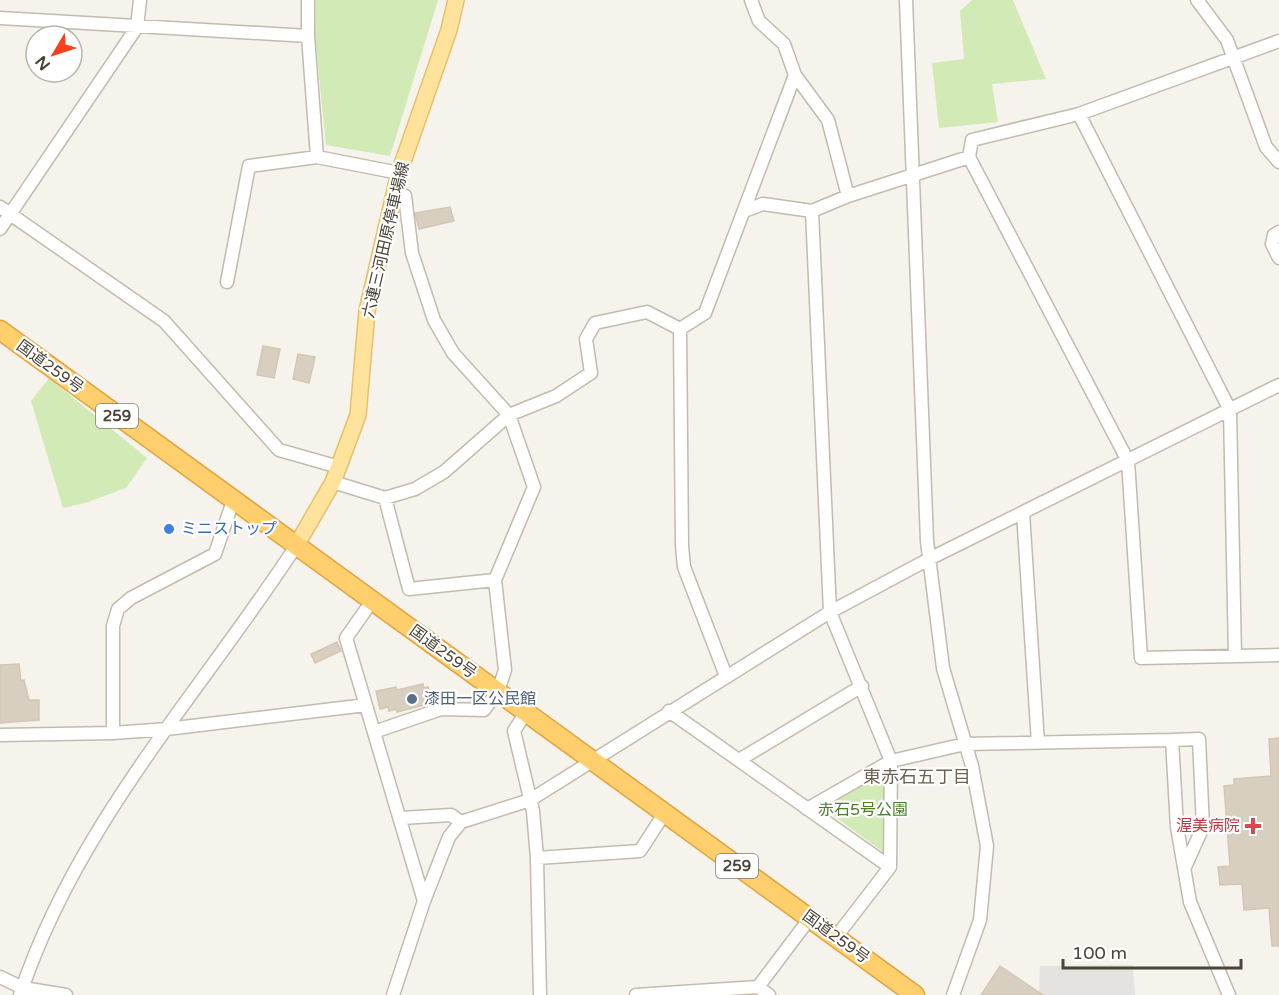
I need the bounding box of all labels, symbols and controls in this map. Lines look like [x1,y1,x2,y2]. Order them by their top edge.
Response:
north arrow [24,24,84,84]
text: N [31,52,55,74]
street label: 六連三河田原停車場線 [358,160,414,320]
street label: 国道259号 [13,336,87,398]
road number: 259 [96,404,138,428]
place label: ミニストップ [181,519,277,539]
marker: ミニストップ [162,522,176,536]
street label: 国道259号 [406,621,480,683]
place label: 漆田一区公民館 [424,689,536,709]
marker: 漆田一区公民館 [405,692,419,706]
district label: 東赤石五丁目 [863,766,971,788]
park label: 赤石5号公園 [818,800,908,820]
place label: 渥美病院 [1176,816,1240,836]
marker: 渥美病院 [1244,817,1262,835]
road number: 259 [716,854,758,878]
street label: 国道259号 [799,906,873,968]
scale bar [1063,932,1242,970]
text: 100 m [1072,942,1127,964]

